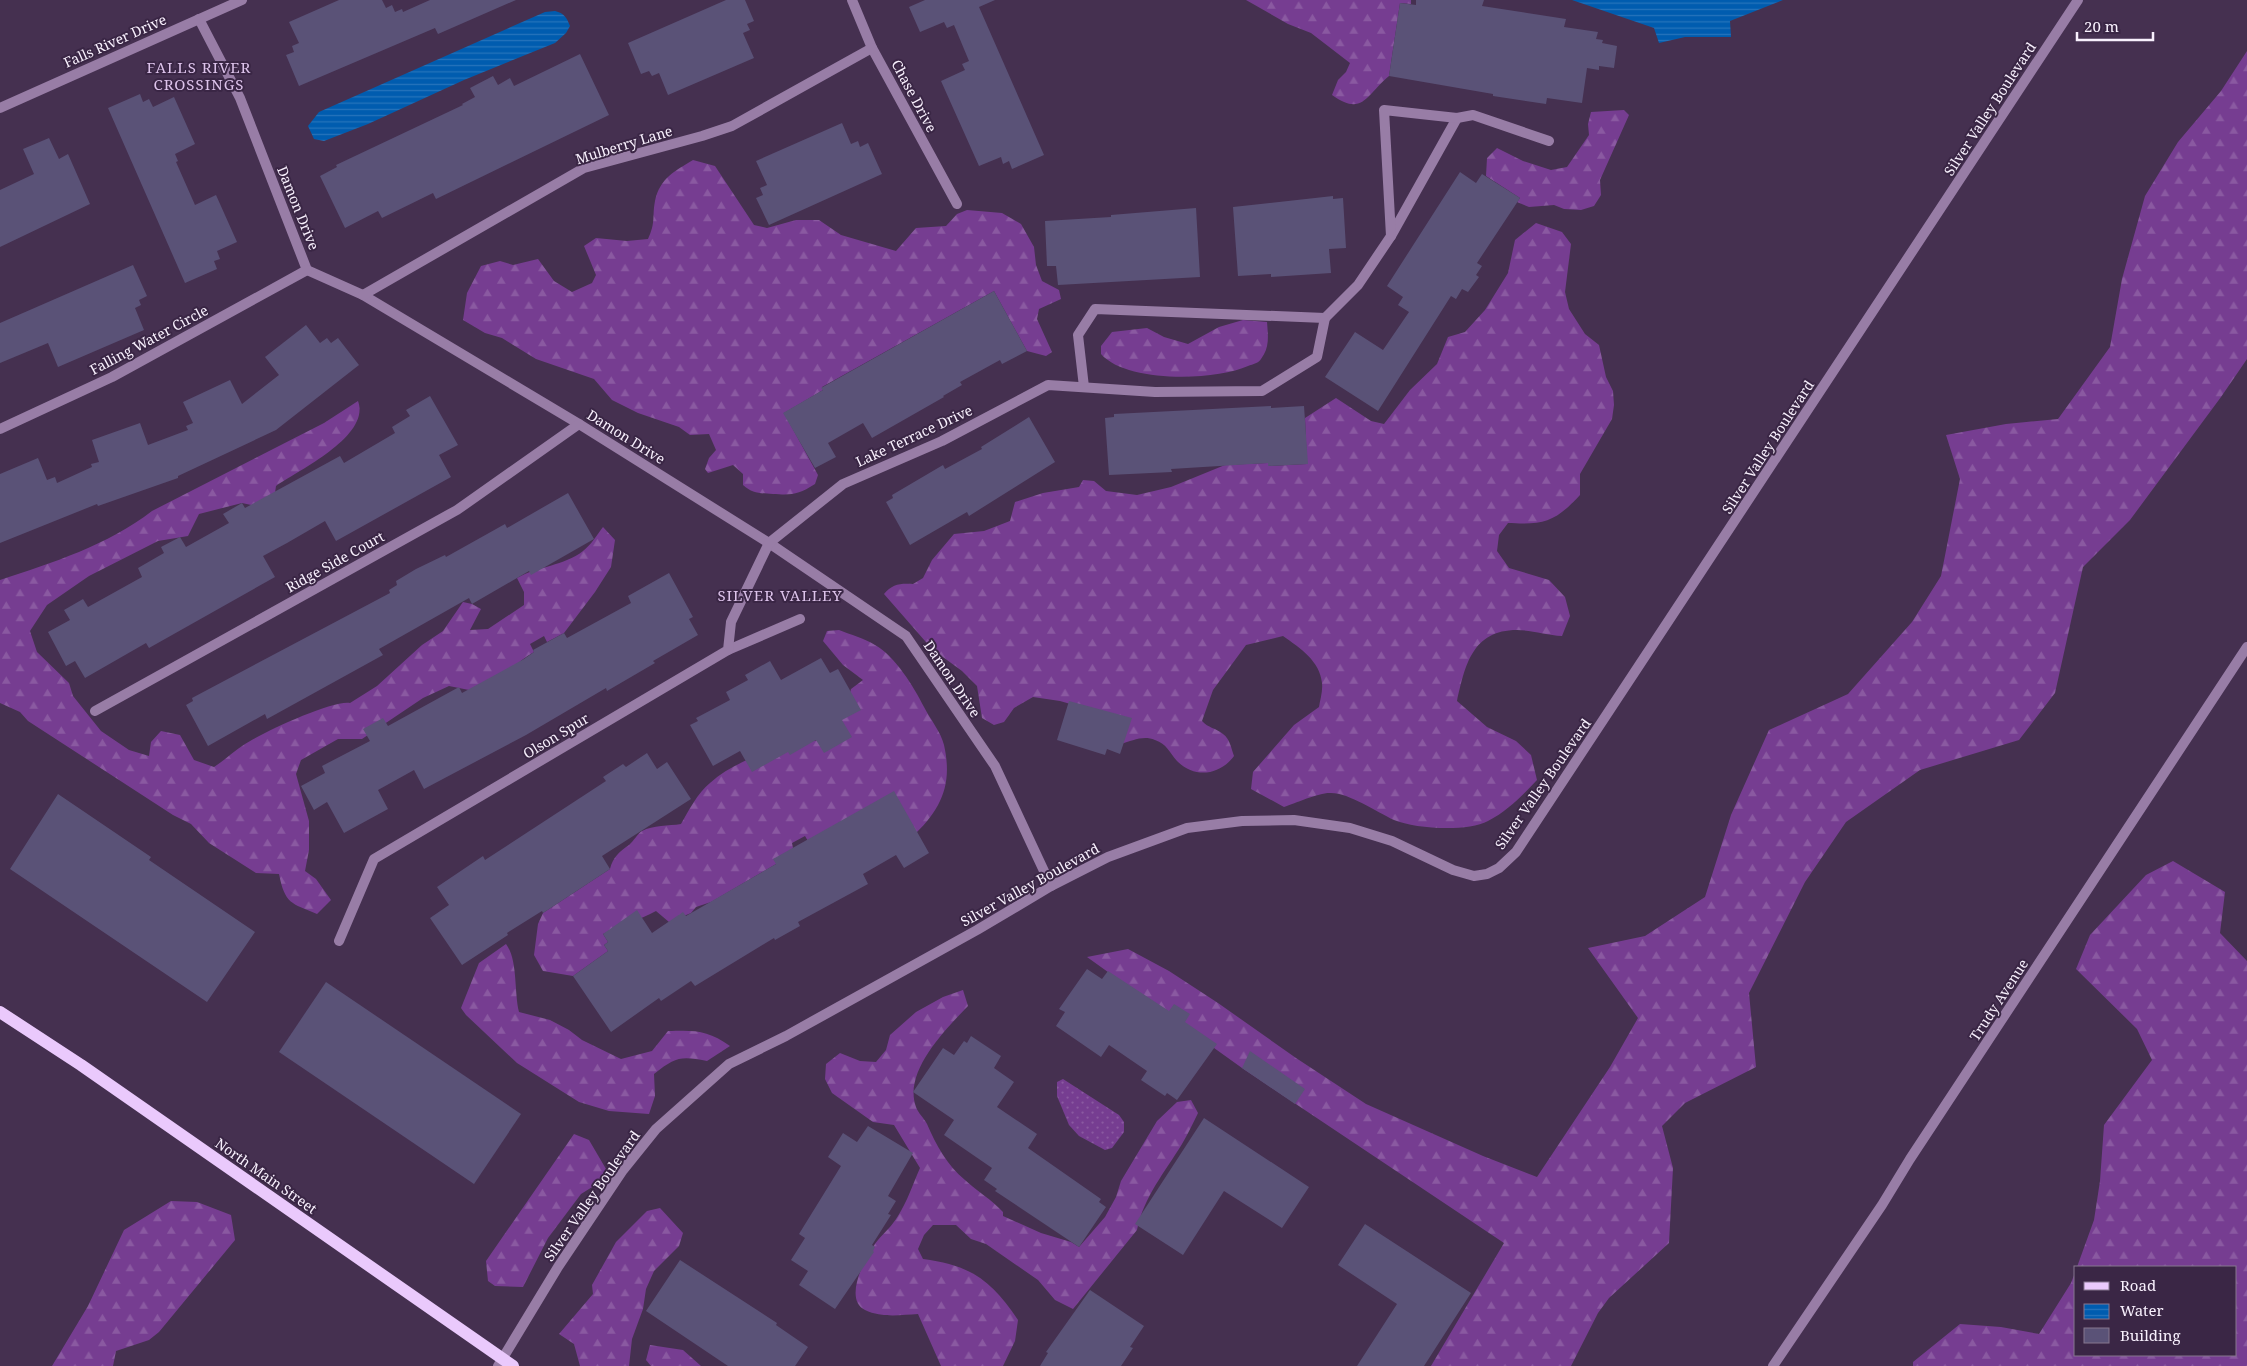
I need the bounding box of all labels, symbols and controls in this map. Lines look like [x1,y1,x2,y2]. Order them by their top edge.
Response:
street label: Falls River Drive [60,9,169,72]
scale bar [2077,10,2153,42]
text: 20 m [2084,16,2119,36]
street label: Silver Valley Boulevard [1939,38,2040,179]
street label: Chase Drive [887,56,942,135]
district label: FALLS RIVER CROSSINGS [147,57,251,94]
street label: Mulberry Lane [573,121,675,168]
street label: Damon Drive [273,163,324,253]
street label: Falling Water Circle [86,300,211,379]
street label: Silver Valley Boulevard [1717,376,1818,517]
street label: Lake Terrace Drive [852,400,975,471]
street label: Damon Drive [584,405,669,468]
street label: Ridge Side Court [282,527,387,596]
district label: SILVER VALLEY [717,585,843,605]
street label: Damon Drive [920,637,985,721]
street label: Olson Spur [519,708,592,763]
street label: Silver Valley Boulevard [1490,714,1595,853]
street label: Silver Valley Boulevard [957,838,1103,931]
street label: Trudy Avenue [1965,955,2032,1044]
street label: Silver Valley Boulevard [539,1126,644,1265]
street label: North Main Street [212,1133,321,1218]
legend [2074,1266,2237,1356]
text: Road [2120,1275,2156,1295]
text: Water [2120,1300,2163,1320]
text: Building [2120,1325,2181,1345]

